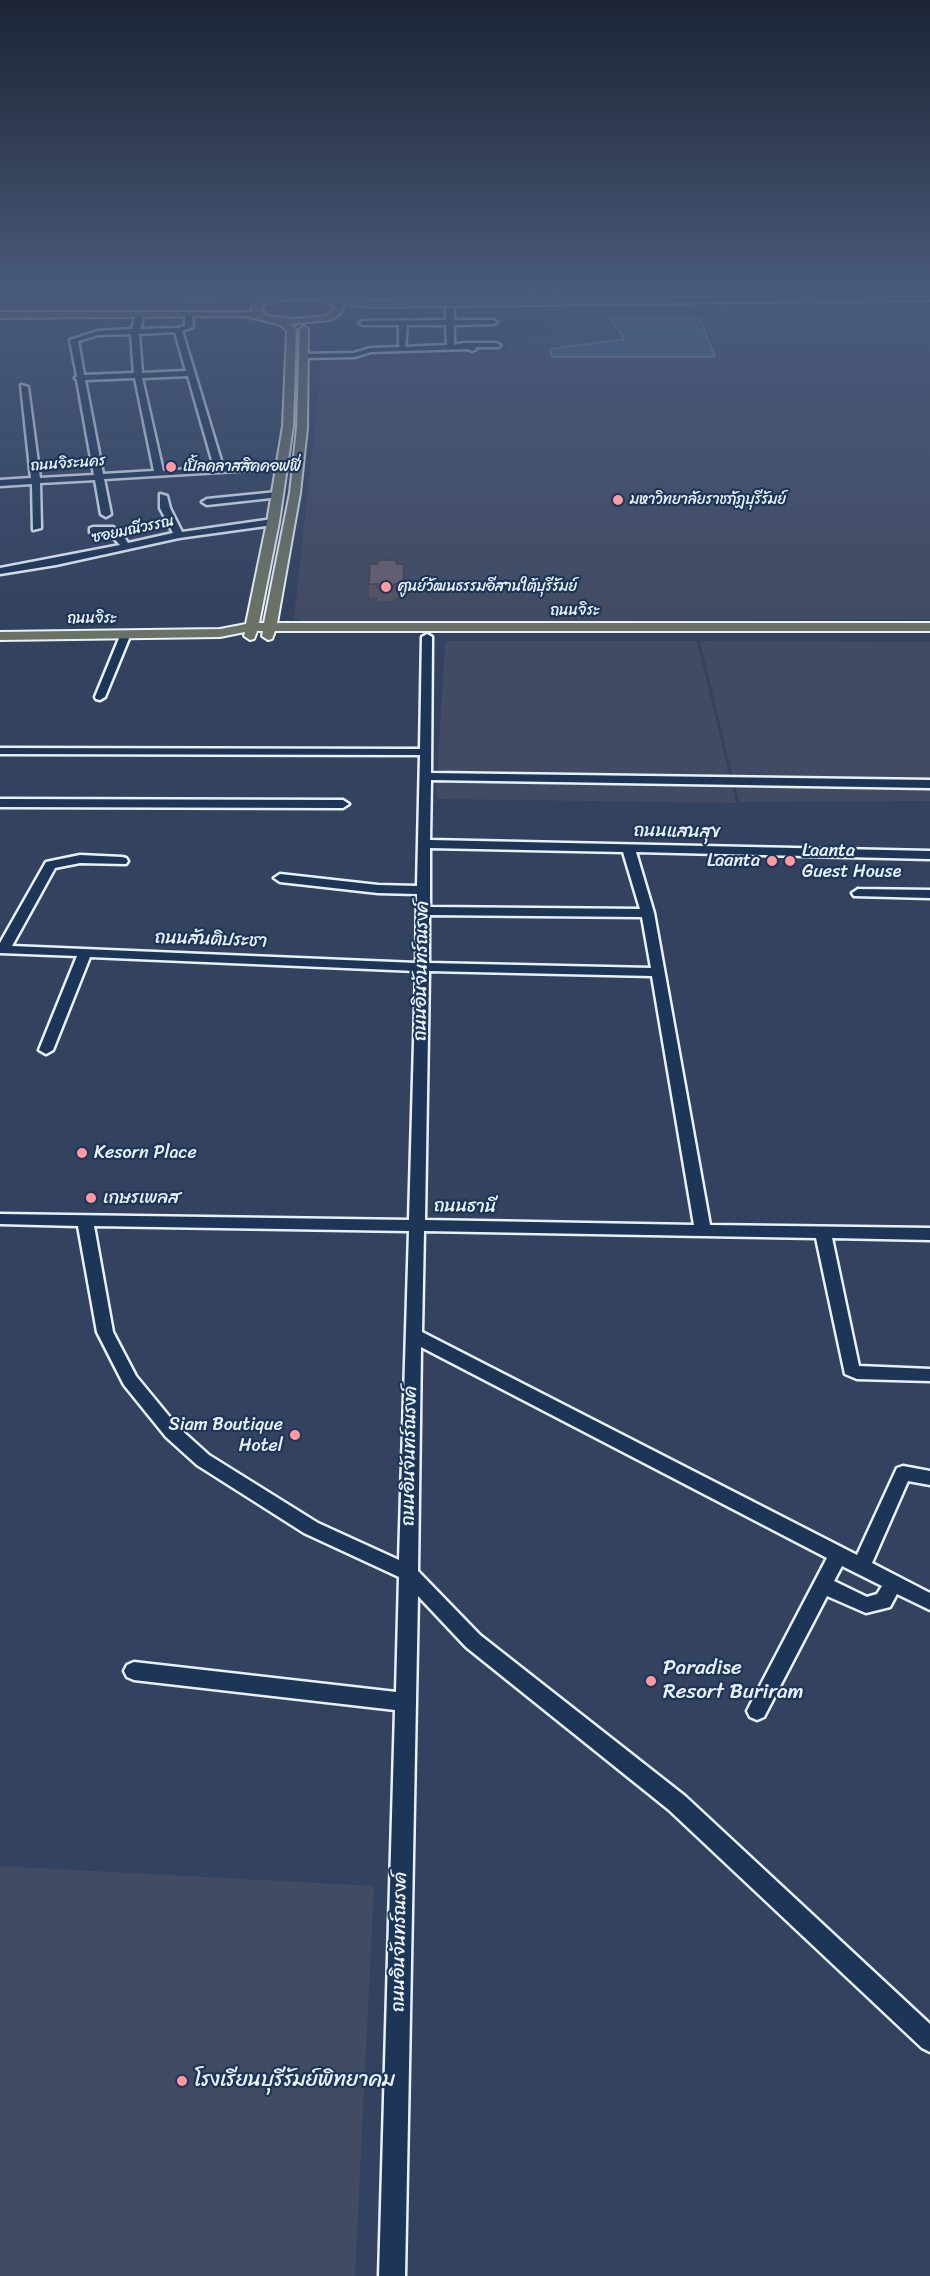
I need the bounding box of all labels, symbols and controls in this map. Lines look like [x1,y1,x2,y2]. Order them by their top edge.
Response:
street label: ถนนจิระนคร [30,452,106,476]
place label: เปิ้ลคลาสสิคคอฟฟี่ [183,458,301,476]
marker: เปิ้ลคลาสสิคคอฟฟี่ [164,460,178,474]
place label: มหาวิทยาลัยราชภัฏบุรีรัมย์ [630,491,786,509]
marker: มหาวิทยาลัยราชภัฏบุรีรัมย์ [611,493,625,507]
street label: ซอยมณีวรรณ [90,513,176,547]
place label: ศูนย์วัฒนธรรมอีสานใต้บุรีรัมย์ [398,578,577,596]
marker: ศูนย์วัฒนธรรมอีสานใต้บุรีรัมย์ [379,580,393,594]
street label: ถนนจิระ [550,602,600,620]
street label: ถนนจิระ [67,610,117,628]
street label: ถนนแสนสุข [633,820,721,844]
place label: Laanta Guest House [802,840,901,882]
place label: Laanta [707,850,760,872]
marker: Laanta [765,854,779,868]
marker: Laanta Guest House [783,854,797,868]
street label: ถนนอินจันทร์ณรงค์ [410,901,434,1041]
street label: ถนนสันติประชา [154,927,268,953]
place label: Kesorn Place [94,1142,197,1164]
marker: Kesorn Place [75,1146,89,1160]
place label: เกษรเพลส [103,1187,180,1209]
marker: เกษรเพลส [84,1191,98,1205]
street label: ถนนธานี [434,1196,496,1218]
street label: ถนนอินจันทร์ณรงค์ [398,1386,422,1526]
place label: Siam Boutique Hotel [169,1414,283,1456]
marker: Siam Boutique Hotel [288,1428,302,1442]
place label: Paradise Resort Buriram [663,1656,804,1706]
marker: Paradise Resort Buriram [644,1674,658,1688]
street label: ถนนอินจันทร์ณรงค์ [388,1872,412,2012]
place label: โรงเรียนบุรีรัมย์พิทยาคม [194,2068,395,2094]
marker: โรงเรียนบุรีรัมย์พิทยาคม [175,2074,189,2088]

